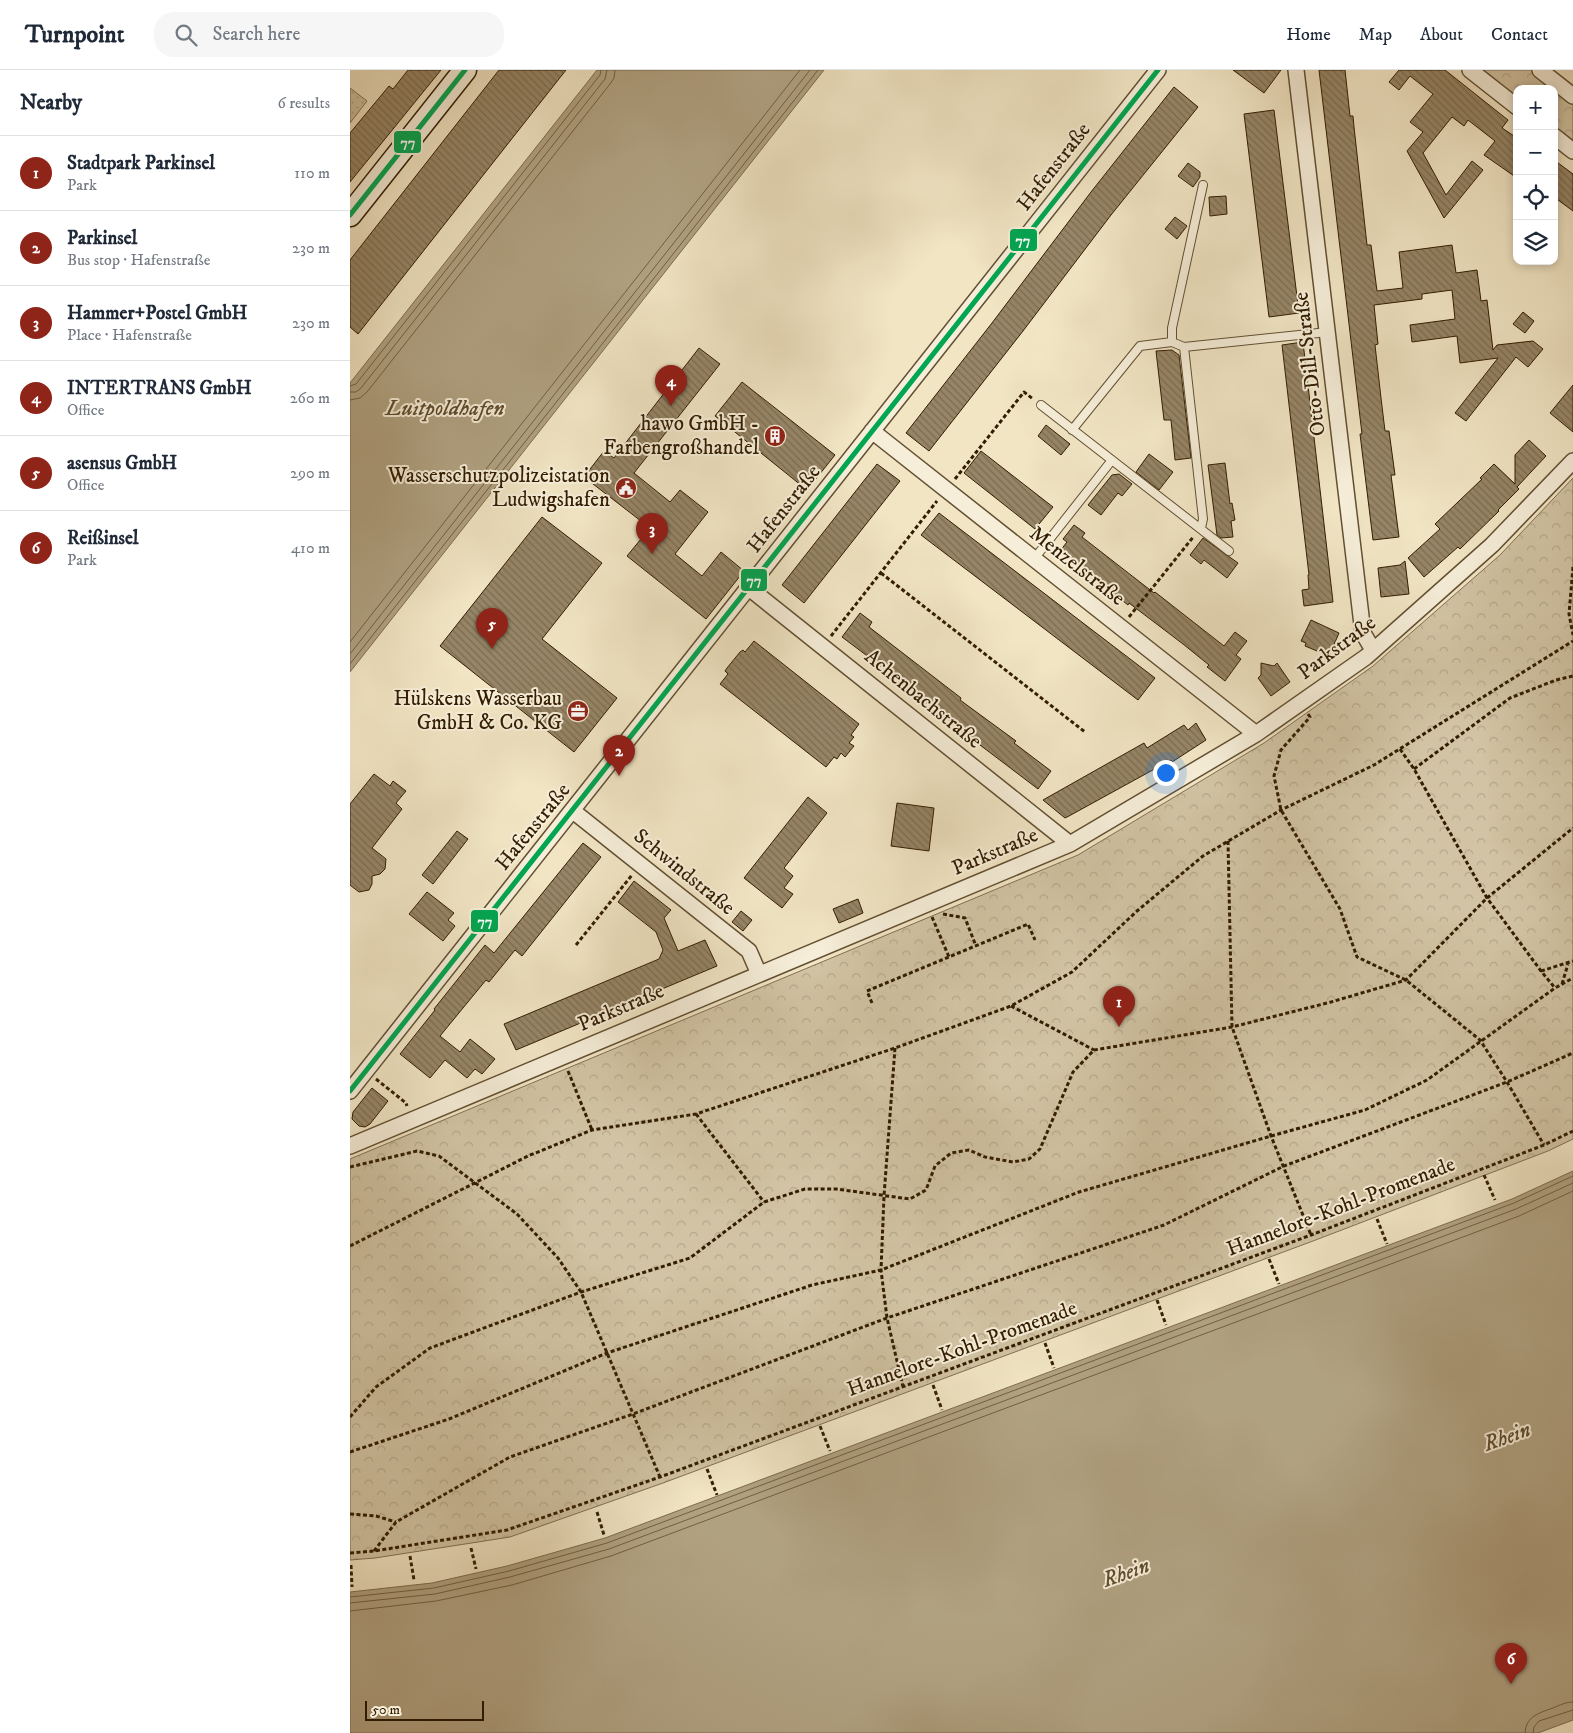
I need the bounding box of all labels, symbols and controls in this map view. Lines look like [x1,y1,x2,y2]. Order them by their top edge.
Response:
search box [154,12,504,57]
text: Turnpoint [25,20,124,50]
icon: search [172,21,200,49]
text: Search here [212,23,300,46]
text: Home [1286,24,1331,46]
text: Map [1359,24,1392,46]
text: About [1420,24,1463,46]
text: Contact [1491,24,1548,46]
map controls [1513,85,1558,265]
button: + [1513,85,1558,130]
text: Nearby [20,90,82,116]
text: 6 results [277,93,330,113]
street label: Hafenstraße [1012,118,1097,216]
line badge: 77 [393,130,422,154]
button: − [1513,130,1558,175]
text: 77 [401,134,415,152]
text: Stadtpark Parkinsel [67,152,215,175]
text: 1 [33,163,39,183]
text: 110 m [294,163,330,183]
text: Park [67,175,97,195]
button: locate [1513,175,1558,220]
button: layers [1513,220,1558,265]
text: Parkinsel [67,227,137,250]
line badge: 77 [1009,228,1038,252]
text: 77 [1016,232,1030,250]
text: 2 [32,238,40,258]
text: 230 m [292,238,330,258]
text: Bus stop · Hafenstraße [67,250,210,270]
street label: Otto-Dill-Straße [1288,290,1332,438]
text: Hammer+Postel GmbH [67,302,247,325]
text: 3 [33,313,39,333]
text: 230 m [292,313,330,333]
text: Place · Hafenstraße [67,325,192,345]
pin: 4 [655,365,687,406]
text: INTERTRANS GmbH [67,377,252,400]
text: 4 [31,388,41,408]
text: 260 m [290,388,330,408]
water label: Luitpoldhafen [384,395,504,422]
text: Office [67,400,104,420]
place label: hawo GmbH - Farbengroßhandel [603,411,760,461]
building icon: hawo GmbH - Farbengroßhandel [763,424,787,448]
text: asensus GmbH [67,452,177,475]
street label: Hafenstraße [742,460,827,558]
text: 5 [32,463,40,483]
text: 290 m [290,463,330,483]
place label: Wasserschutzpolizeistation Ludwigshafen [387,463,610,513]
text: Office [67,475,104,495]
public building icon: Wasserschutzpolizeistation Ludwigshafen [614,476,638,500]
pin: 3 [636,513,668,554]
street label: Menzelstraße [1024,520,1130,612]
text: Reißinsel [67,527,139,550]
text: 6 [32,538,40,558]
text: 410 m [291,538,330,558]
text: Park [67,550,97,570]
line badge: 77 [740,568,768,592]
text: 77 [747,572,761,590]
pin: 5 [476,608,508,649]
street label: Parkstraße [1293,610,1381,686]
street label: Achenbachstraße [859,644,987,755]
place label: Hülskens Wasserbau GmbH & Co. KG [393,686,562,736]
office icon: Hülskens Wasserbau GmbH & Co. KG [566,699,590,723]
pin: 2 [603,735,635,776]
your location [1153,760,1179,786]
street label: Hafenstraße [490,778,576,876]
street label: Parkstraße [948,822,1042,882]
street label: Schwindstraße [628,823,740,921]
line badge: 77 [470,909,499,933]
text: 77 [478,913,492,931]
street label: Parkstraße [574,978,668,1038]
pin: 1 [1103,986,1135,1027]
street label: Hannelore-Kohl-Promenade [1223,1151,1459,1263]
street label: Hannelore-Kohl-Promenade [844,1295,1081,1403]
water label: Rhein [1479,1416,1534,1458]
water label: Rhein [1098,1552,1153,1594]
pin: 6 [1495,1643,1527,1684]
scale bar [365,1698,484,1721]
text: 50 m [372,1701,400,1719]

